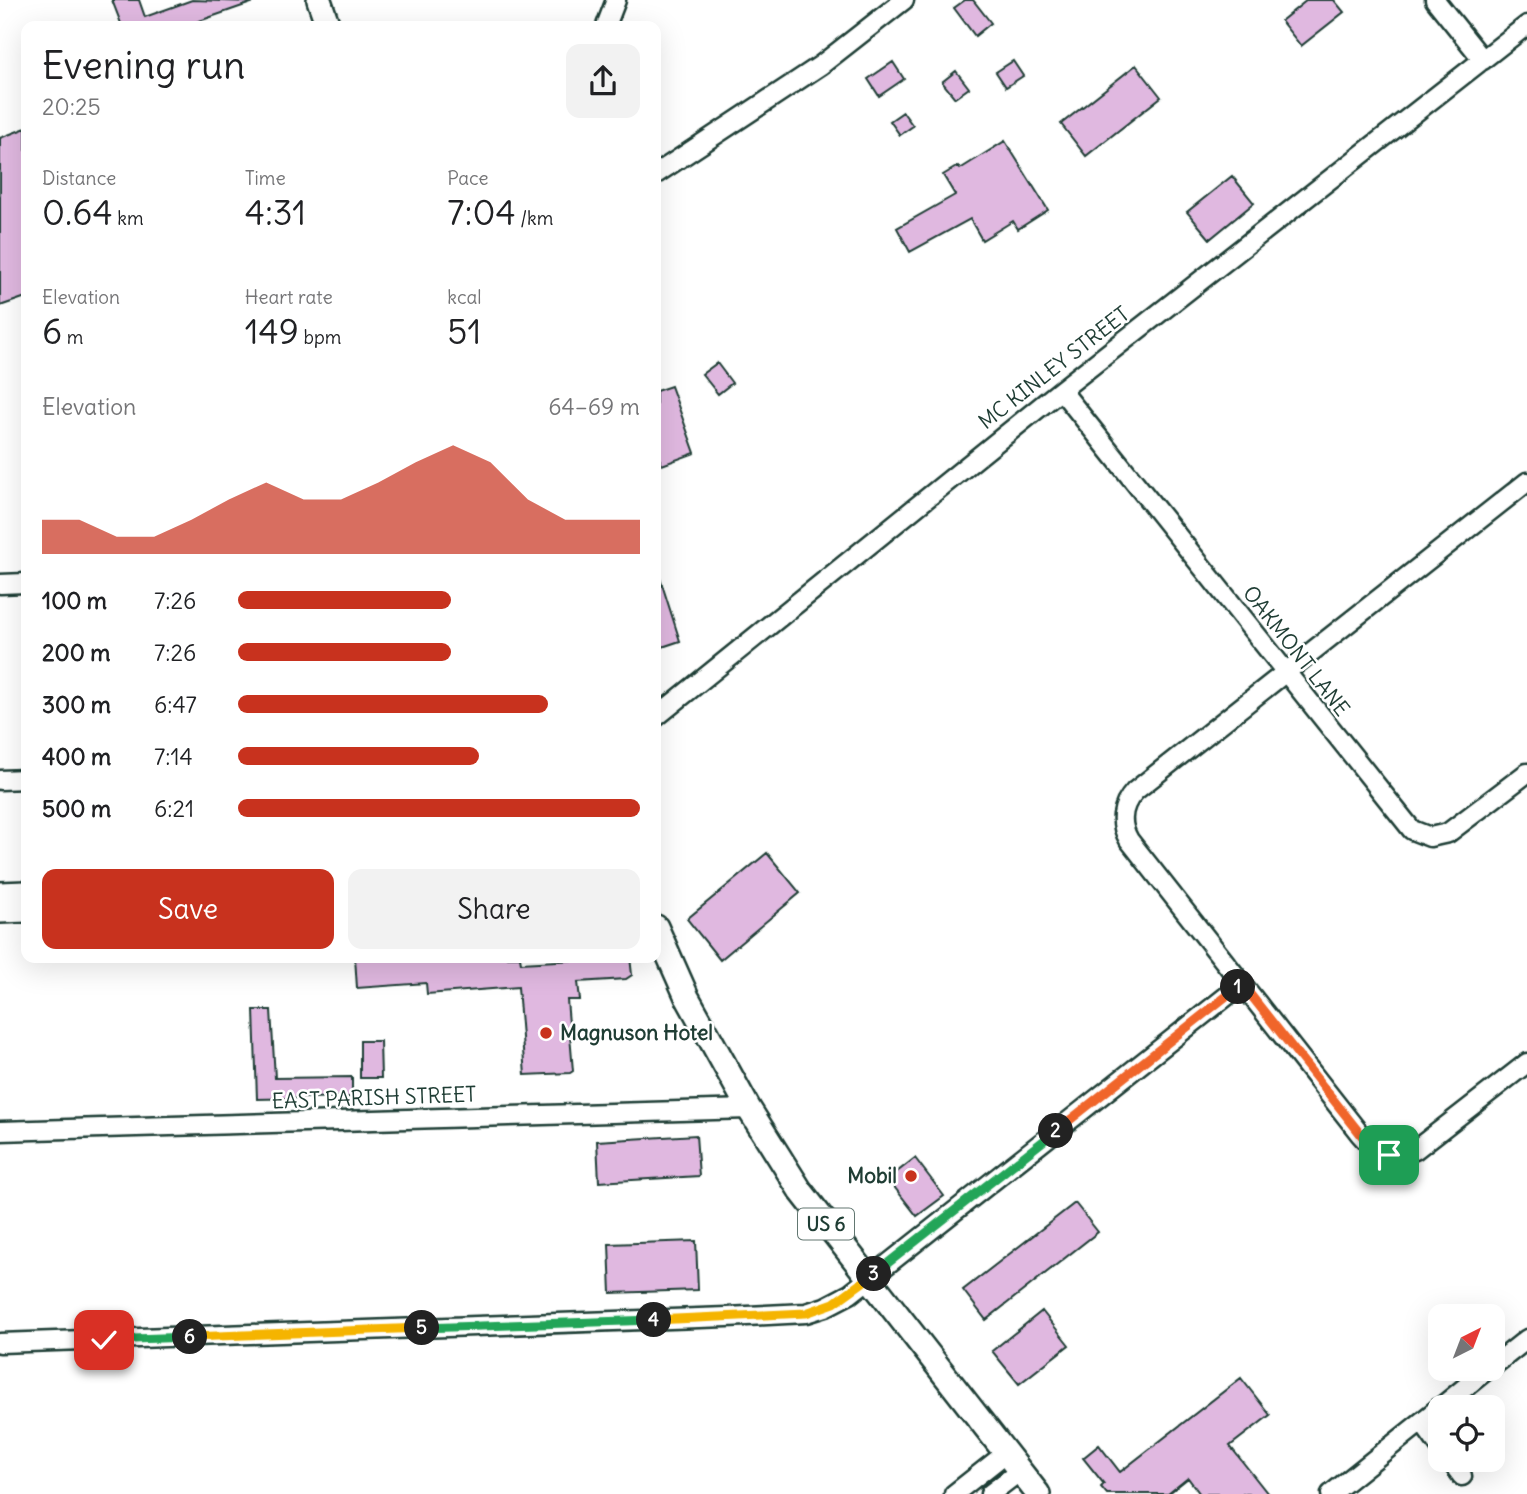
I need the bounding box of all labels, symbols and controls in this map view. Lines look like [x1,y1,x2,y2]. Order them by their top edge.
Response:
text: Evening run [42,42,245,89]
button: share [566,44,640,118]
text: 20:25 [42,92,101,121]
text: Distance [42,166,116,190]
text: Time [245,166,286,190]
text: Pace [447,166,489,190]
text: 0.64 [42,190,113,234]
text: 4:31 [245,190,306,234]
text: 7:04 [447,190,516,234]
text: km [113,206,144,230]
text: /km [516,206,553,230]
text: Elevation [42,285,120,309]
text: Heart rate [245,285,333,309]
text: kcal [447,285,482,309]
street label: MC KINLEY STREET [973,300,1135,435]
text: 6 [42,309,62,353]
text: 149 [245,309,299,353]
text: 51 [447,309,481,353]
text: m [62,325,83,349]
text: bpm [299,325,341,349]
text: Elevation [42,392,136,421]
text: 64–69 m [548,392,640,421]
street label: OAKMONT LANE [1237,580,1356,721]
text: 100 m [42,586,107,615]
text: 7:26 [154,586,196,615]
text: 200 m [42,638,111,667]
text: 7:26 [154,638,196,667]
text: 300 m [42,690,111,719]
text: 6:47 [154,690,197,719]
text: 400 m [42,742,111,771]
text: 7:14 [154,742,193,771]
text: 500 m [42,794,111,823]
text: 6:21 [154,794,194,823]
button: Save [42,869,334,949]
button: Share [348,869,640,949]
pin: 1 [1220,970,1256,1004]
text: 1 [1234,974,1241,998]
place label: Magnuson Hotel [560,1019,713,1046]
marker: Magnuson Hotel [538,1025,554,1041]
street label: EAST PARISH STREET [271,1080,477,1115]
pin: 2 [1038,1114,1074,1148]
text: 2 [1050,1118,1061,1142]
pin [1359,1125,1419,1185]
icon: arrive [1370,1136,1408,1174]
place label: Mobil [847,1162,897,1189]
marker: Mobil [903,1168,919,1184]
road number: US 6 [798,1208,854,1240]
pin: 3 [856,1256,892,1292]
text: 3 [868,1261,879,1285]
pin: 4 [636,1302,672,1338]
north arrow [1428,1304,1505,1381]
map controls [1428,1304,1505,1472]
text: 4 [648,1307,659,1331]
pin [74,1310,134,1370]
pin: 5 [404,1310,440,1346]
text: 5 [416,1315,427,1339]
pin: 6 [172,1320,208,1354]
icon: check [85,1321,123,1359]
text: 6 [184,1324,195,1348]
button: locate [1428,1395,1505,1472]

